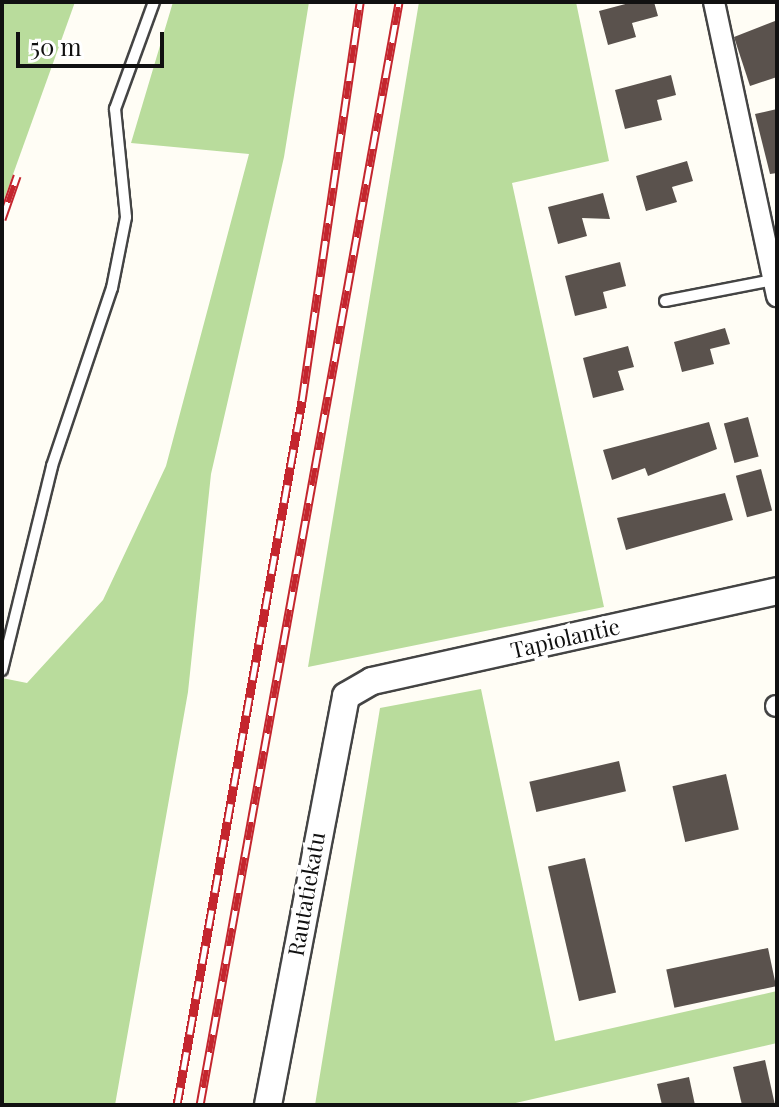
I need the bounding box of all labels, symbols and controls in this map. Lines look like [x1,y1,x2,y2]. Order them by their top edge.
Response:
scale bar [20,16,168,66]
text: 50 m [30,30,82,62]
street label: Tapiolantie [508,613,622,663]
street label: Rautatiekatu [282,830,330,958]

